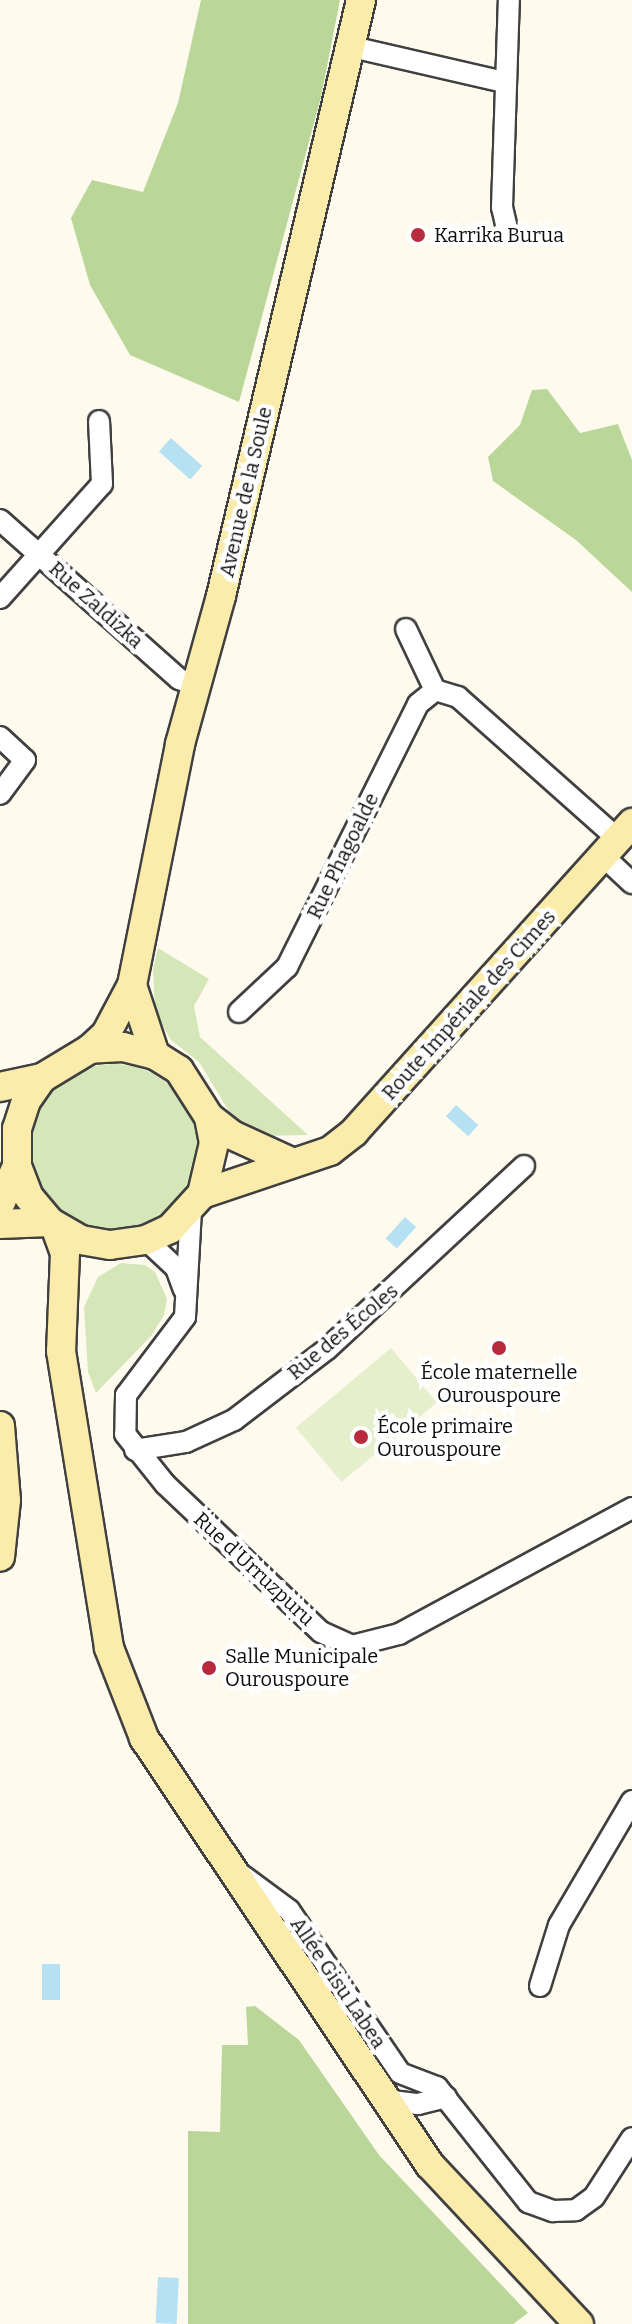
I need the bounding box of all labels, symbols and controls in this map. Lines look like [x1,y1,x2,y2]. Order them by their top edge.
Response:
place label: Karrika Burua [434,223,564,247]
marker: Karrika Burua [409,226,427,244]
street label: Avenue de la Soule [215,405,277,579]
street label: Rue Zaldizka [44,557,148,653]
street label: Rue Phagoalde [302,789,384,923]
street label: Route Impériale des Cimes [377,905,561,1105]
street label: Rue des Écoles [283,1279,403,1385]
marker: École maternelle Ourouspoure [490,1339,508,1357]
place label: École maternelle Ourouspoure [421,1360,577,1407]
place label: École primaire Ourouspoure [377,1414,513,1461]
marker: École primaire Ourouspoure [352,1428,370,1446]
street label: Rue d'Urruzpuru [189,1507,319,1631]
place label: Salle Municipale Ourouspoure [225,1644,378,1691]
marker: Salle Municipale Ourouspoure [200,1659,218,1677]
street label: Allée Gisu Labea [285,1913,391,2053]

